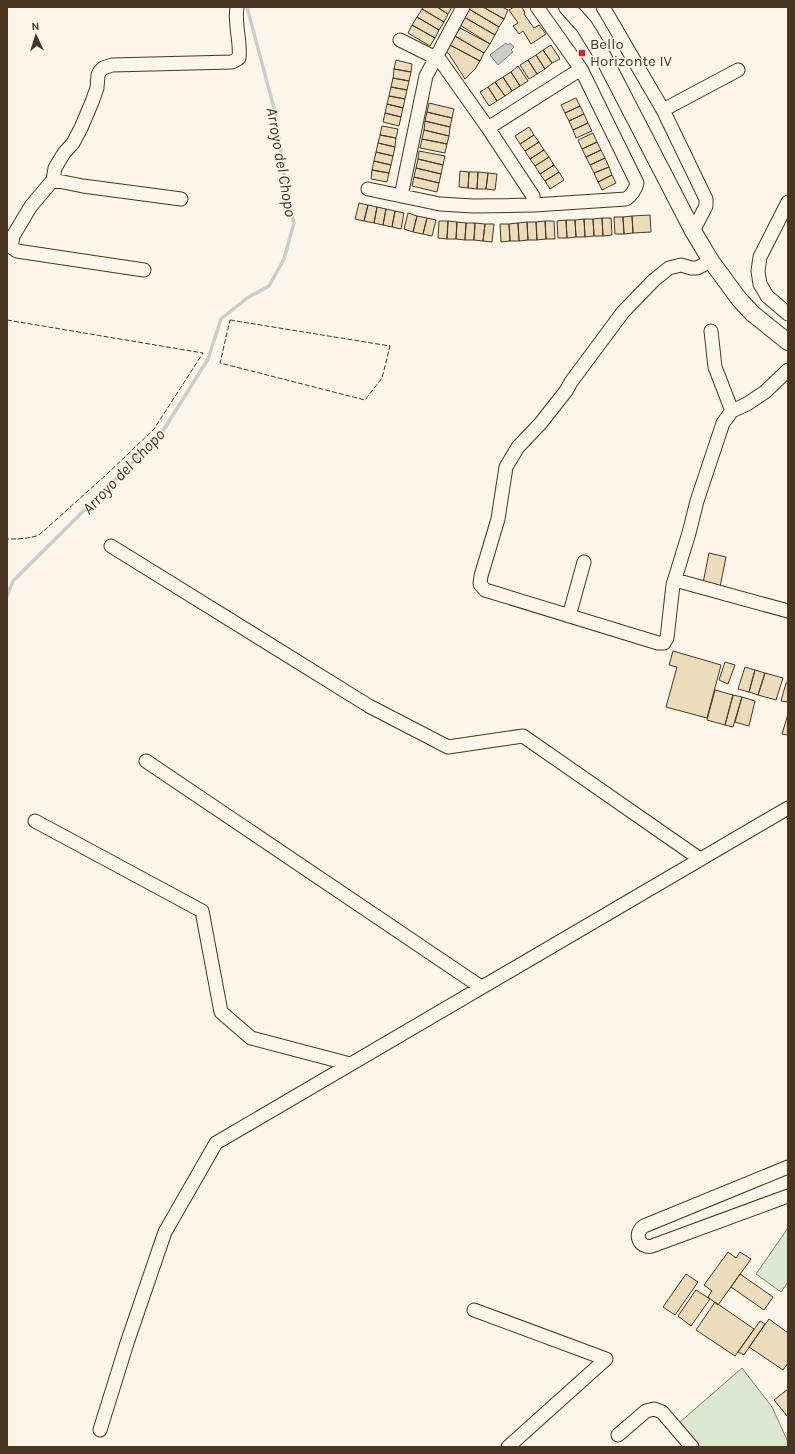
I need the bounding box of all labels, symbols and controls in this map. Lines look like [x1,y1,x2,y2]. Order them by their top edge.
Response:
north arrow [16,16,56,56]
text: N [31,20,40,33]
place label: Bello Horizonte IV [590,35,673,70]
marker: Bello Horizonte IV [577,48,587,58]
water label: Arroyo del Chopo [263,106,300,218]
water label: Arroyo del Chopo [78,425,169,518]

